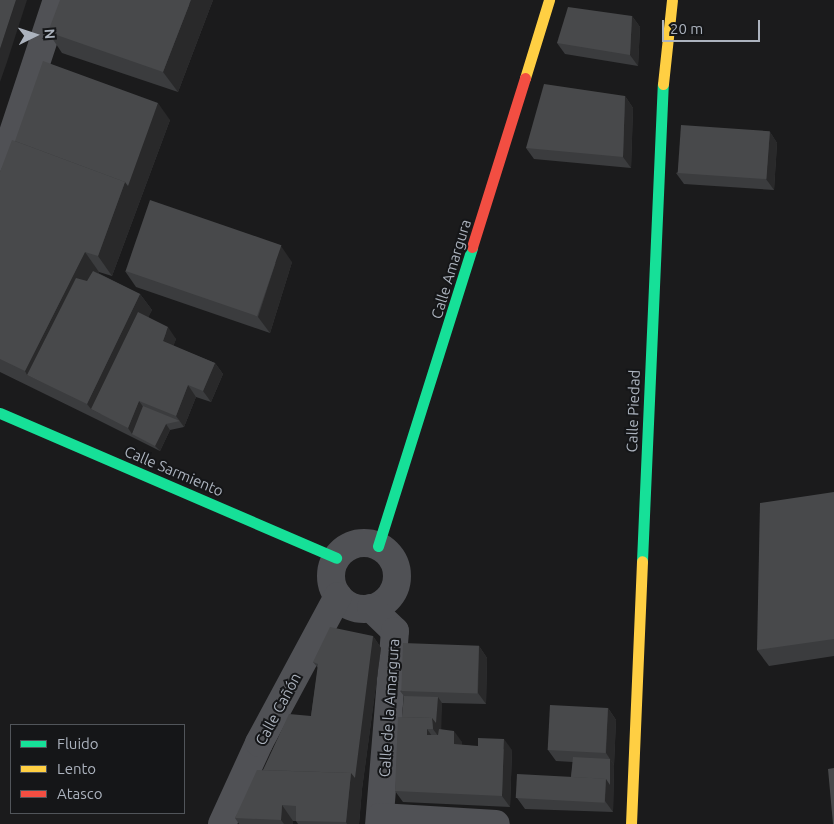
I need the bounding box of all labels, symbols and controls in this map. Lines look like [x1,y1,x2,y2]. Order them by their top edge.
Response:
north arrow [10,10,60,60]
scale bar [664,10,762,42]
text: 20 m [670,20,703,37]
text: N [42,28,58,40]
street label: Calle Amargura [427,217,475,321]
street label: Calle Piedad [623,369,643,453]
street label: Calle Sarmiento [122,442,226,500]
street label: Calle de la Amargura [375,638,403,778]
street label: Calle Cañón [251,670,305,748]
legend [10,724,185,814]
text: Fluido [57,735,99,752]
text: Lento [57,760,96,777]
text: Atasco [57,785,103,802]

